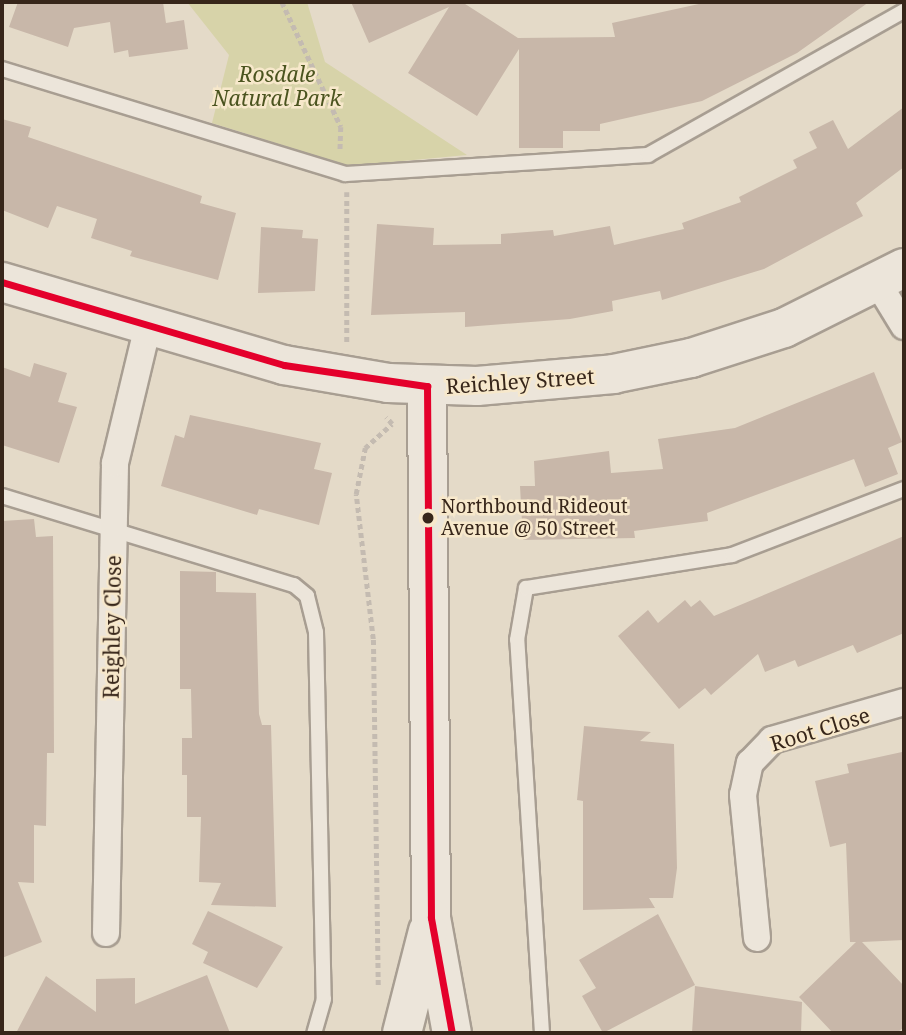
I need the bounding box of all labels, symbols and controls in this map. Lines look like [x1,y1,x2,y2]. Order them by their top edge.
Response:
park label: Rosdale Natural Park [213,61,341,111]
street label: Reichley Street [445,363,595,399]
place label: Northbound Rideout Avenue @ 50 Street [441,496,628,540]
marker: Northbound Rideout Avenue @ 50 Street [421,511,435,525]
street label: Reighley Close [98,555,126,699]
street label: Root Close [767,702,873,756]

